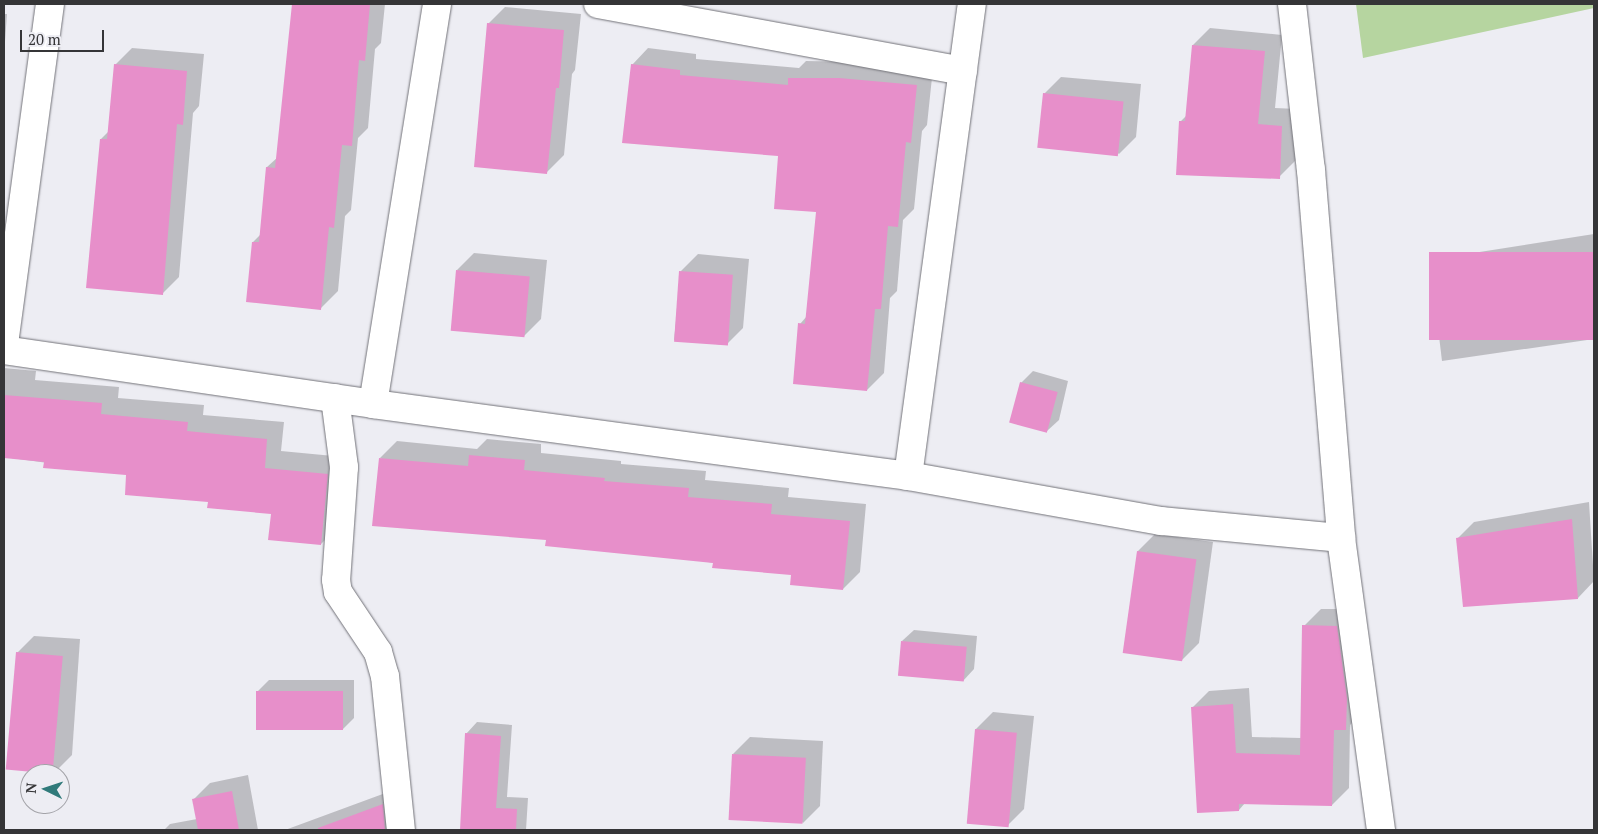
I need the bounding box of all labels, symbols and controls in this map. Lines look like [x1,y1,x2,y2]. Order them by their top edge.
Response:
scale bar [22,20,106,52]
text: 20 m [28,29,61,49]
north arrow [20,764,70,814]
text: N [21,782,40,794]

